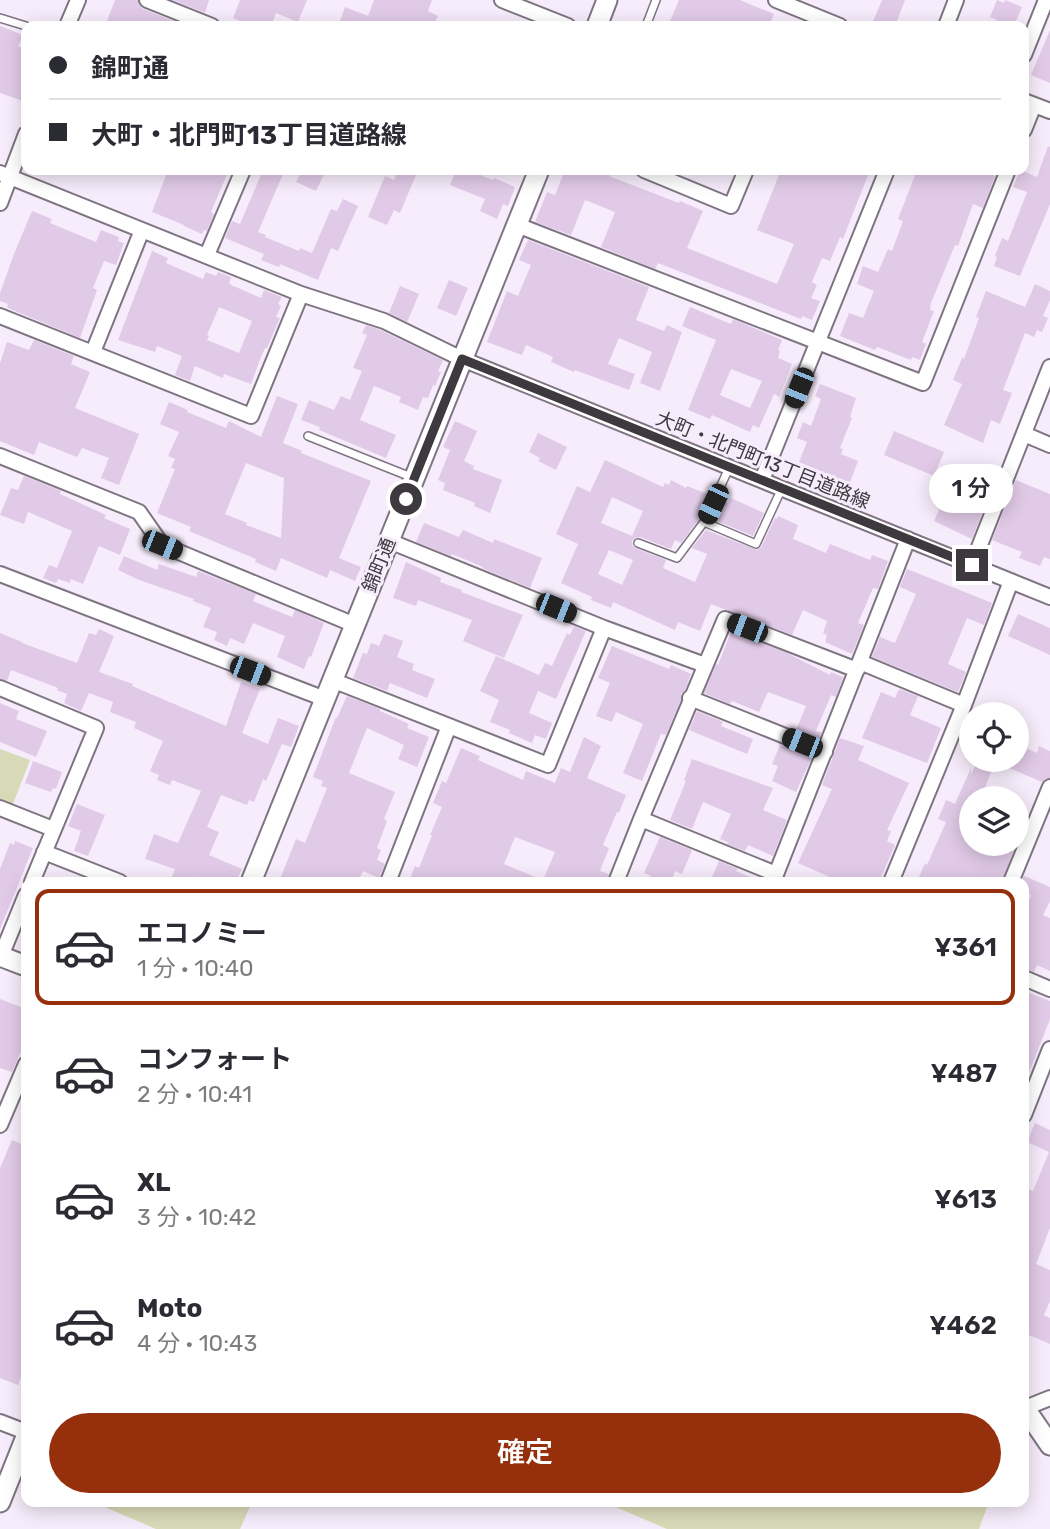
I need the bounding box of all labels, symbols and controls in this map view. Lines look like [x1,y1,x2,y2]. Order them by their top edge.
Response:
text: 錦町通 [91,53,169,84]
text: 大町・北門町13丁目道路線 [91,120,407,151]
car [782,365,817,411]
street label: 大町・北門町13丁目道路線 [653,407,873,513]
callout: 1 分 [930,463,1014,512]
text: 1 分 [951,474,991,502]
car [695,481,732,527]
route start [390,483,422,515]
car [139,527,186,563]
street label: 錦町通 [358,534,400,596]
route end [956,549,988,581]
car [533,590,580,626]
car [724,611,771,645]
car [227,654,274,688]
map controls [959,702,1029,856]
button: locate [959,702,1029,772]
car [779,725,826,761]
button: layers [959,786,1029,856]
icon: car [53,916,116,979]
text: エコノミー [137,918,267,949]
text: ¥361 [934,932,997,963]
text: 1 分 · 10:40 [137,954,254,982]
icon: car [53,1042,116,1105]
text: コンフォート [137,1044,292,1075]
text: ¥487 [930,1058,997,1089]
text: 2 分 · 10:41 [137,1080,252,1108]
text: XL [137,1167,170,1198]
icon: car [53,1168,116,1231]
text: ¥613 [934,1184,997,1215]
text: 3 分 · 10:42 [137,1203,256,1231]
text: Moto [137,1293,202,1324]
icon: car [53,1294,116,1357]
text: ¥462 [929,1310,997,1341]
text: 4 分 · 10:43 [137,1329,257,1357]
button: 確定 [49,1413,1001,1493]

